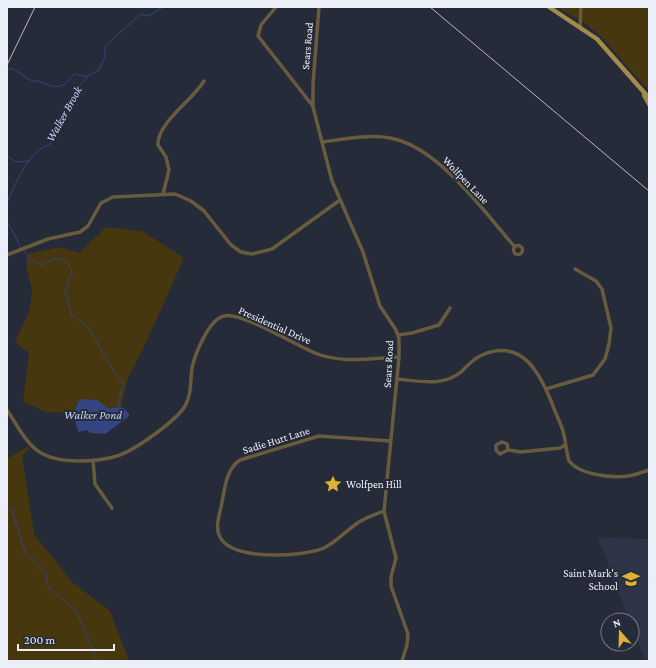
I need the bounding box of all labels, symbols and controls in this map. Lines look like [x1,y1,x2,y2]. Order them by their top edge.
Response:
street label: Sears Road [299,22,315,70]
water label: Walker Brook [43,83,85,144]
street label: Wolfpen Lane [440,154,492,207]
street label: Presidential Drive [237,304,313,346]
street label: Sears Road [381,340,395,388]
water label: Walker Pond [64,408,122,422]
street label: Sadie Hutt Lane [241,424,311,456]
place icon: Wolfpen Hill [323,474,343,494]
place label: Wolfpen Hill [346,478,402,491]
place label: Saint Mark's School [563,567,618,592]
school or university icon: Saint Mark's School [621,569,641,589]
north arrow [600,612,640,652]
text: N [611,616,623,630]
scale bar [18,626,114,652]
text: 200 m [24,633,56,647]

